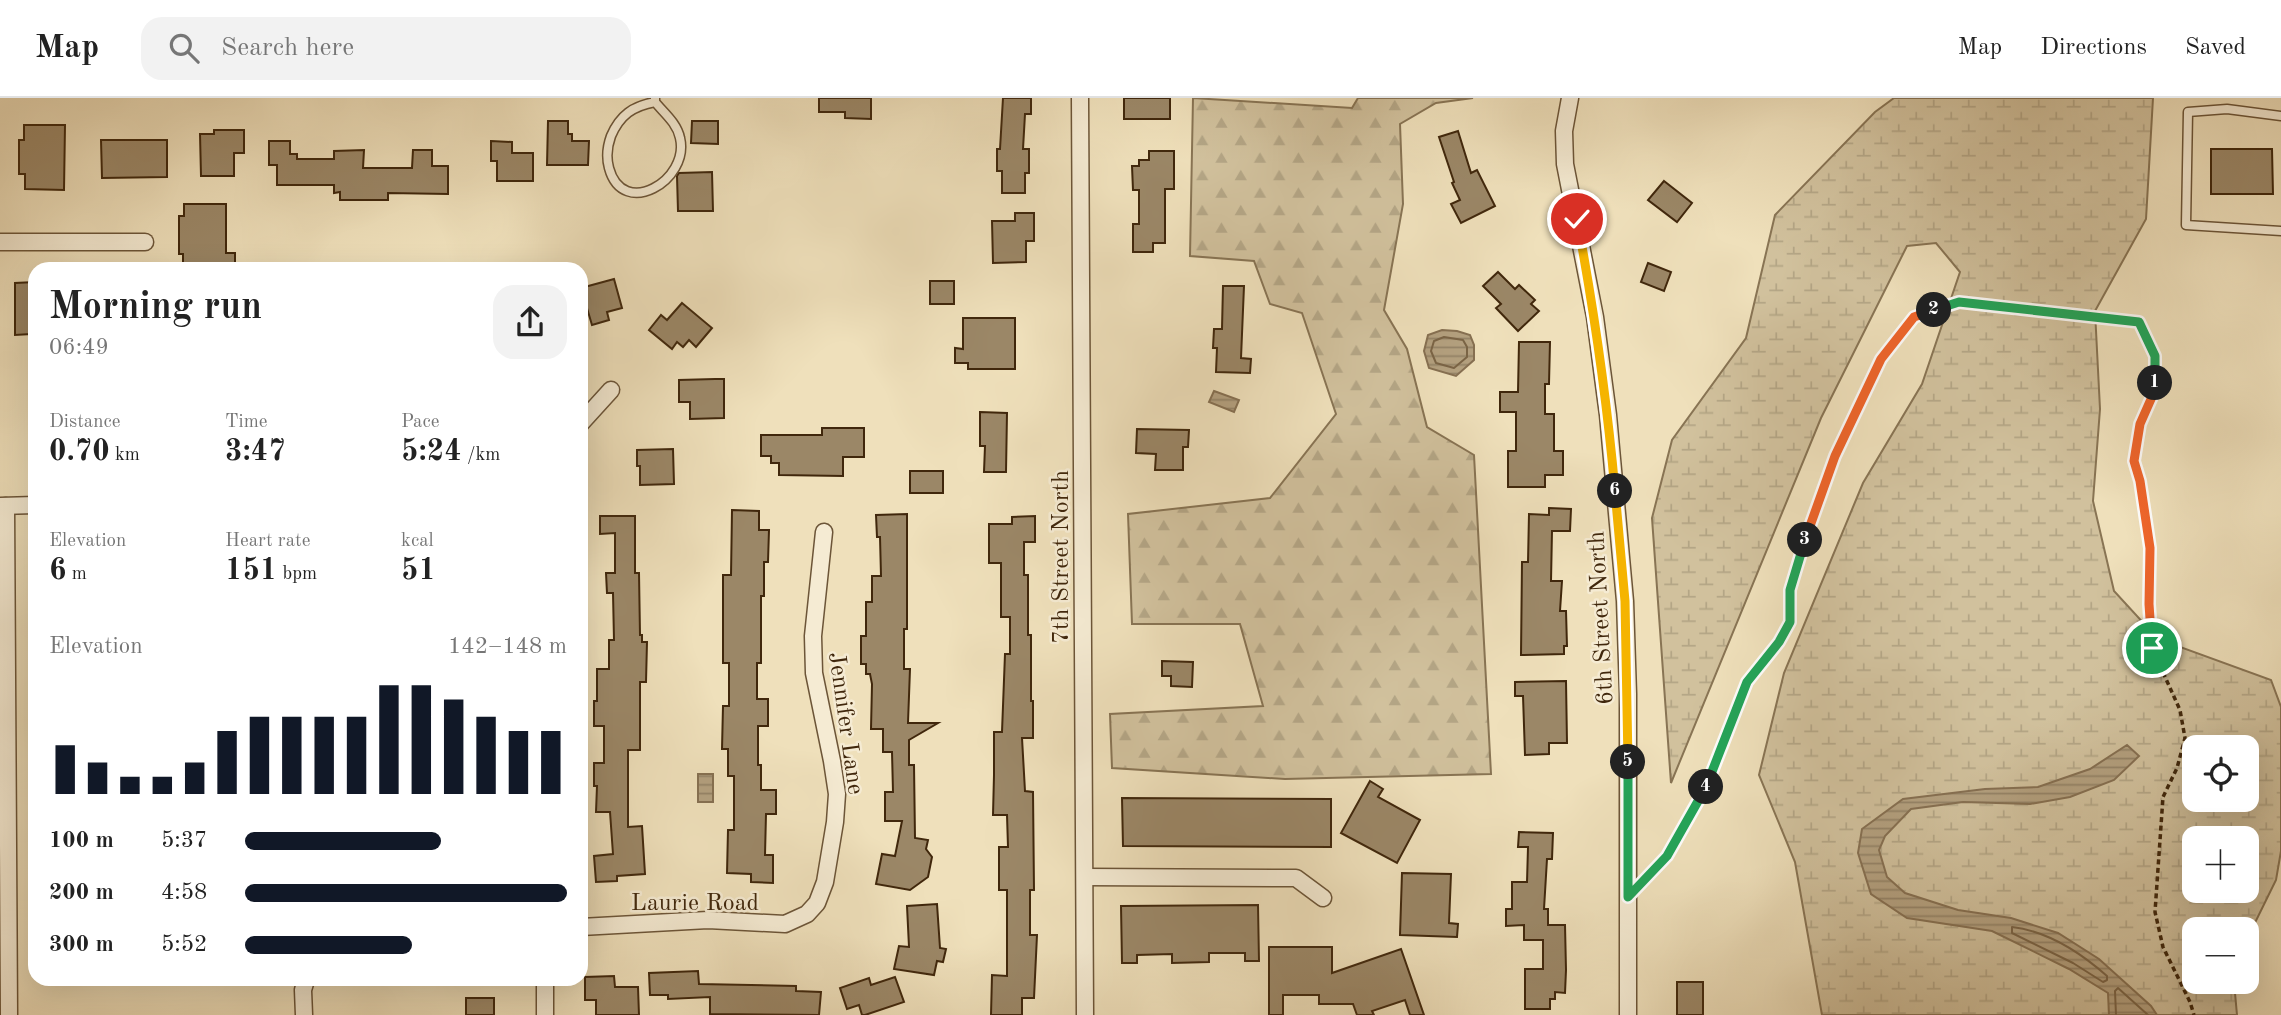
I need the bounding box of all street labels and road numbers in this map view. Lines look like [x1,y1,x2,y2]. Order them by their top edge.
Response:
street label: 7th Street North [1050,470,1074,644]
street label: 6th Street North [1585,530,1619,705]
street label: Jennifer Lane [823,650,867,796]
street label: Laurie Road [631,892,759,916]

